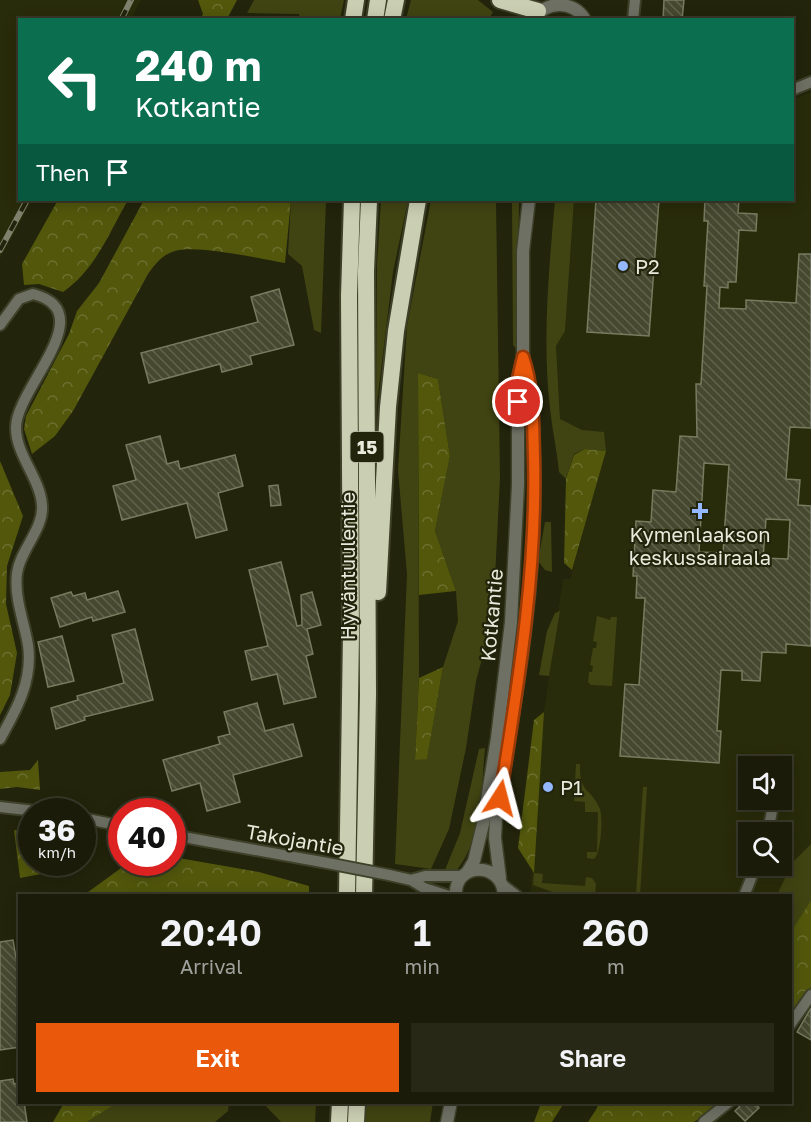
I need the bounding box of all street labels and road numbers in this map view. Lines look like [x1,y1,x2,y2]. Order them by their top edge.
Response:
road number: 15 [350,432,384,462]
street label: Hyväntuulentie [335,492,359,640]
street label: Kotkantie [475,568,507,662]
street label: Takojantie [244,819,346,859]

